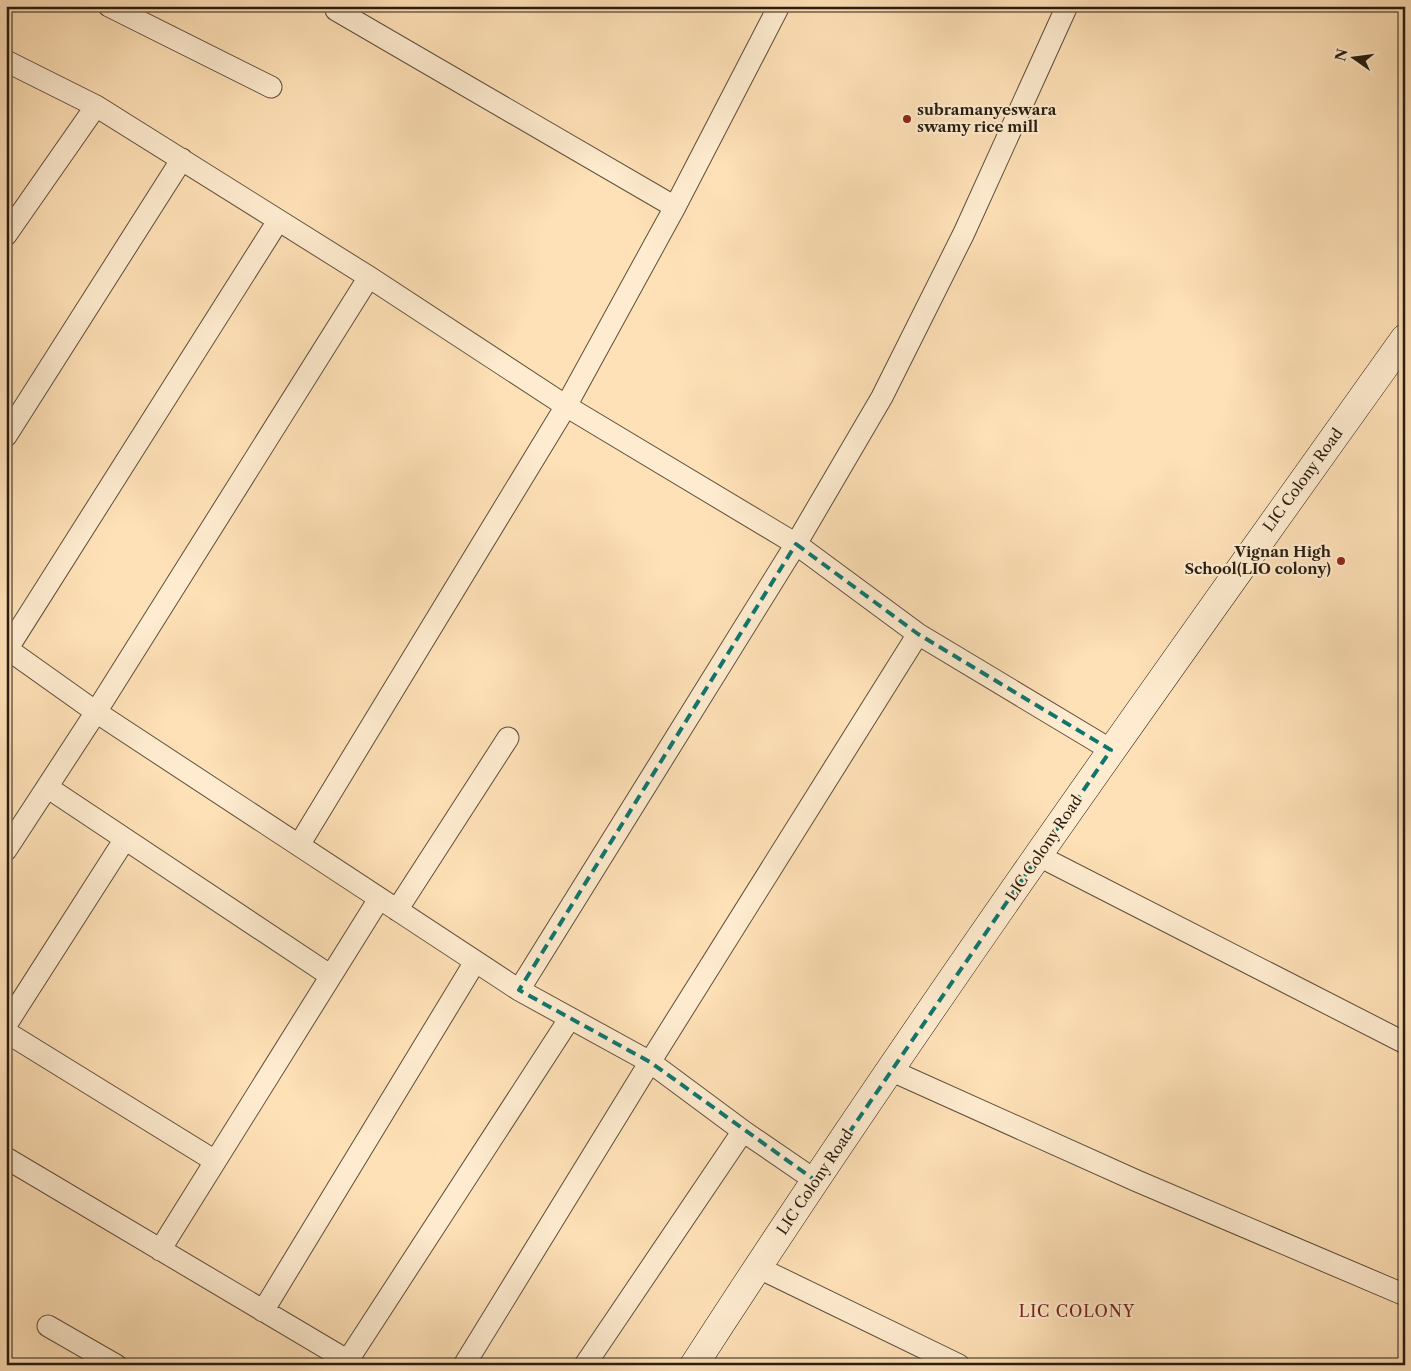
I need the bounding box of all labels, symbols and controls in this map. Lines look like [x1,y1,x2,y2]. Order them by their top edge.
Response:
north arrow [1328,32,1378,82]
text: N [1331,47,1352,63]
place label: subramanyeswara swamy rice mill [917,100,1057,136]
marker: subramanyeswara swamy rice mill [901,113,913,125]
street label: LIC Colony Road [1259,424,1347,535]
place label: Vignan High School(LIO colony) [1184,542,1332,578]
marker: Vignan High School(LIO colony) [1335,555,1347,567]
street label: LIC Colony Road [1001,791,1086,904]
street label: LIC Colony Road [772,1125,857,1238]
district label: LIC COLONY [1019,1301,1135,1321]

